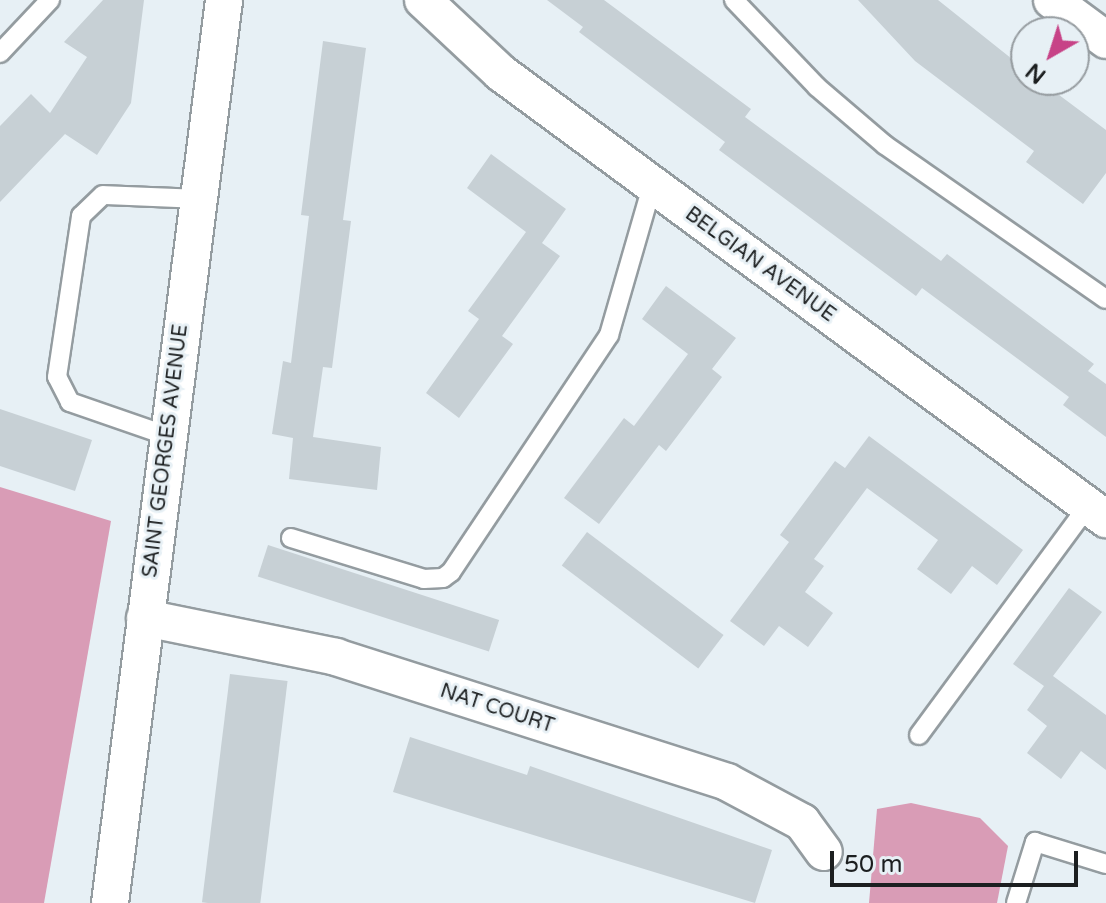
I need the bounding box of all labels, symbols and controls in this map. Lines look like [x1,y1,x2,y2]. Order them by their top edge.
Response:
north arrow [1010,16,1090,96]
text: N [1021,57,1051,89]
street label: BELGIAN AVENUE [680,202,840,328]
street label: SAINT GEORGES AVENUE [139,323,193,579]
street label: NAT COURT [437,679,557,739]
scale bar [834,835,1082,885]
text: 50 m [844,850,902,879]

